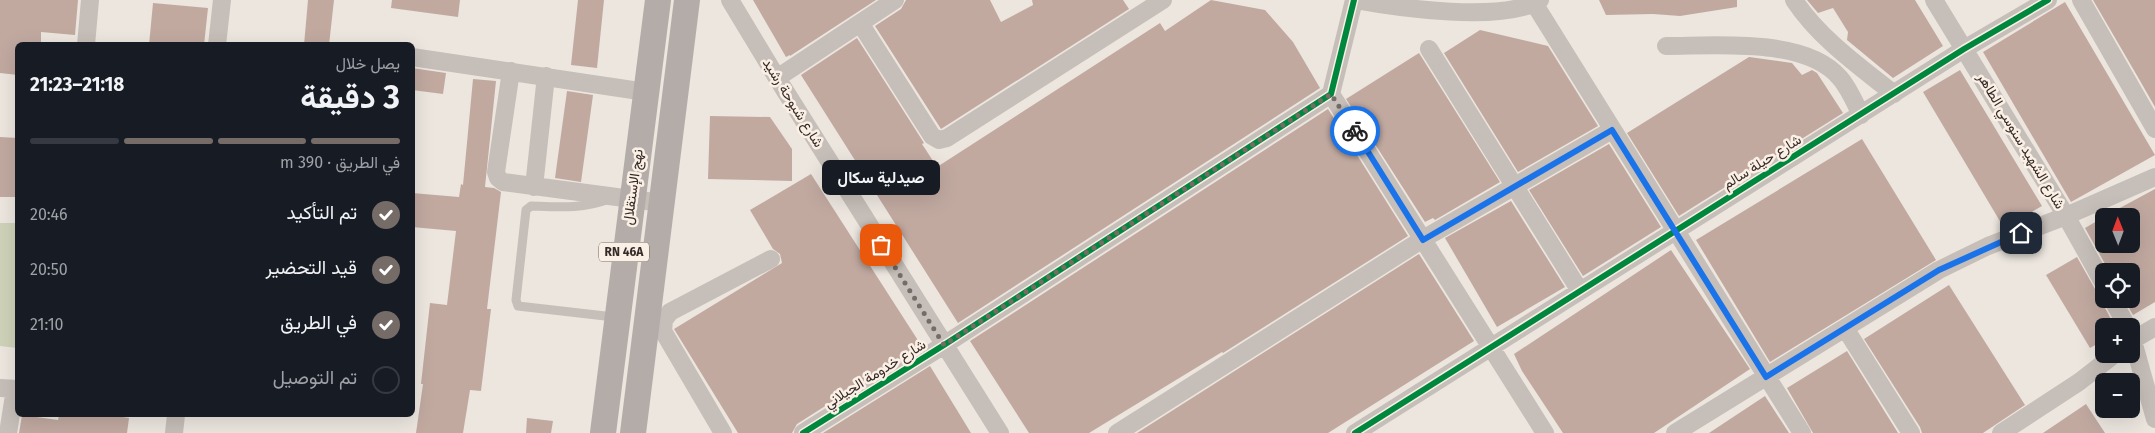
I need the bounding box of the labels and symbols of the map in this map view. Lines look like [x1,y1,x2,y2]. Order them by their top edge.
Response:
street label: شارع شبوحة رشيد [757,55,827,152]
street label: شارع الشهيد سنوسي الطاهر [1971,69,2068,214]
courier [1330,106,1380,156]
street label: شارع حيلة سالم [1720,131,1805,195]
street label: نهج الإستقلال [619,148,649,226]
callout: صيدلية سكال [822,160,940,195]
north arrow [2095,208,2140,252]
pin [2000,212,2042,254]
pin [860,224,902,266]
road number: RN 46A [599,242,649,262]
street label: شارع خدومة الجيلاني [821,336,931,415]

